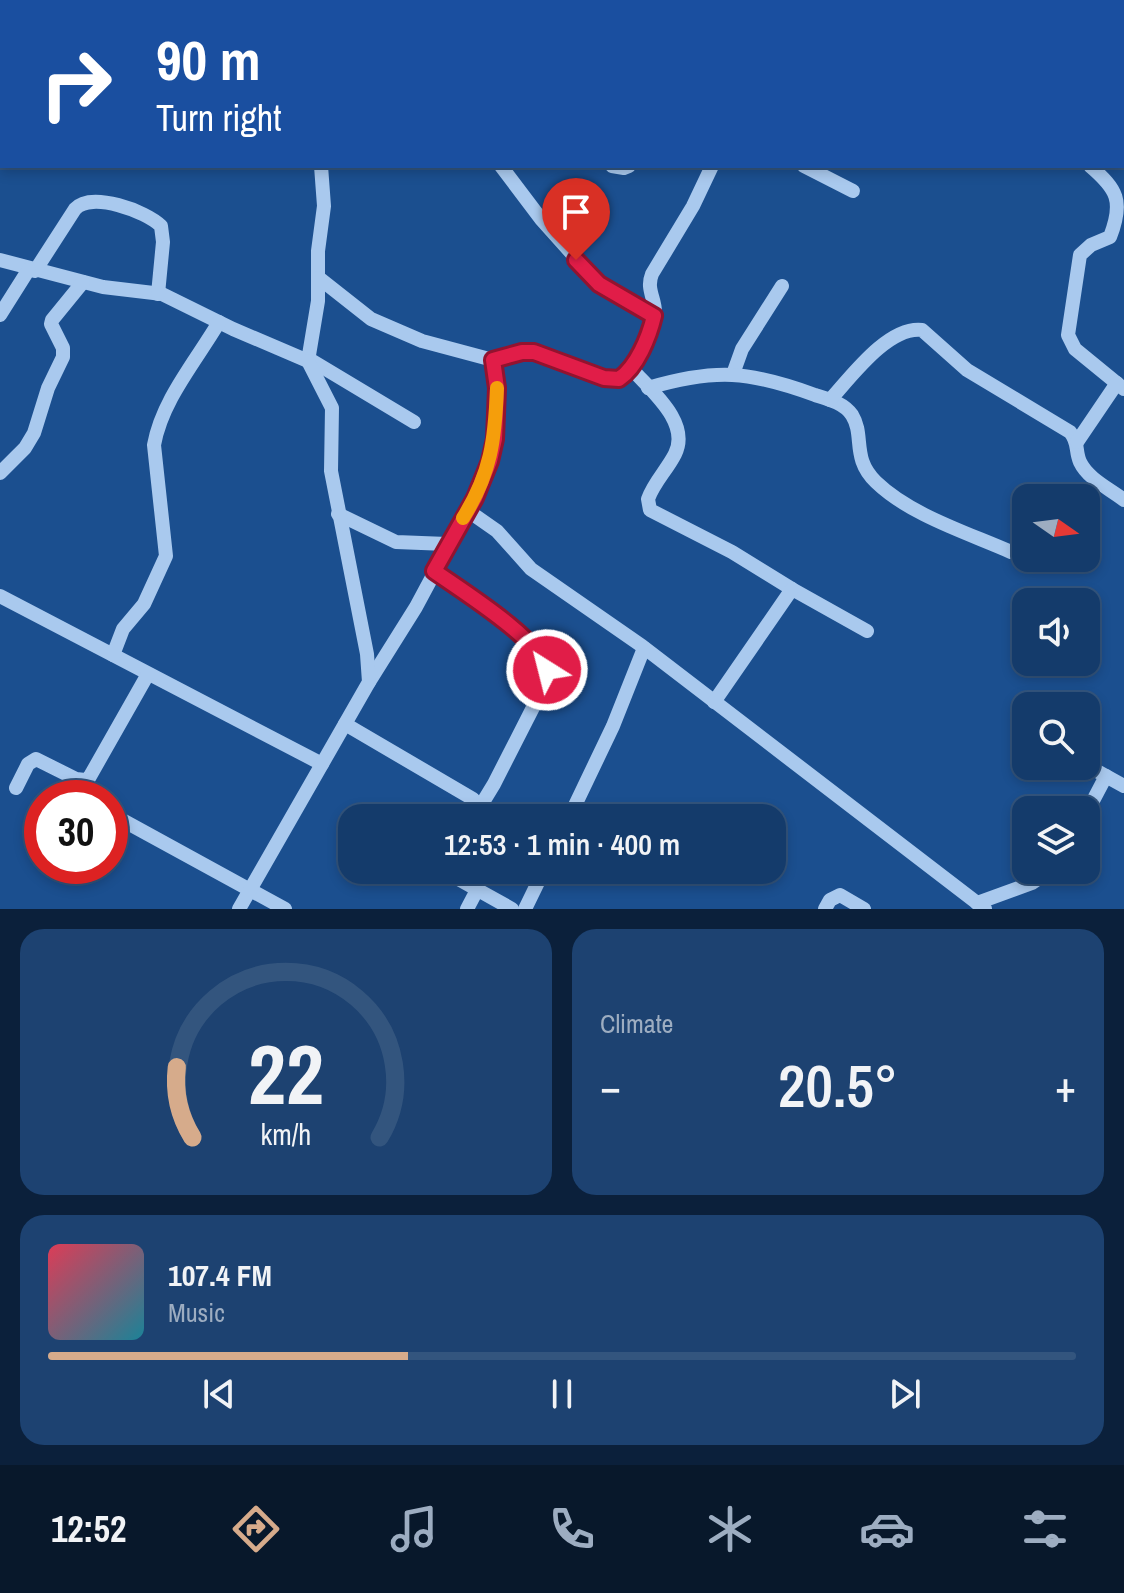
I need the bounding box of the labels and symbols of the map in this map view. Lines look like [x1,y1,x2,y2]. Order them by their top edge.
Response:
pin [542,178,610,260]
north arrow [1012,484,1100,572]
position arrow [505,628,589,712]
speed limit sign: 30 [24,780,128,884]

